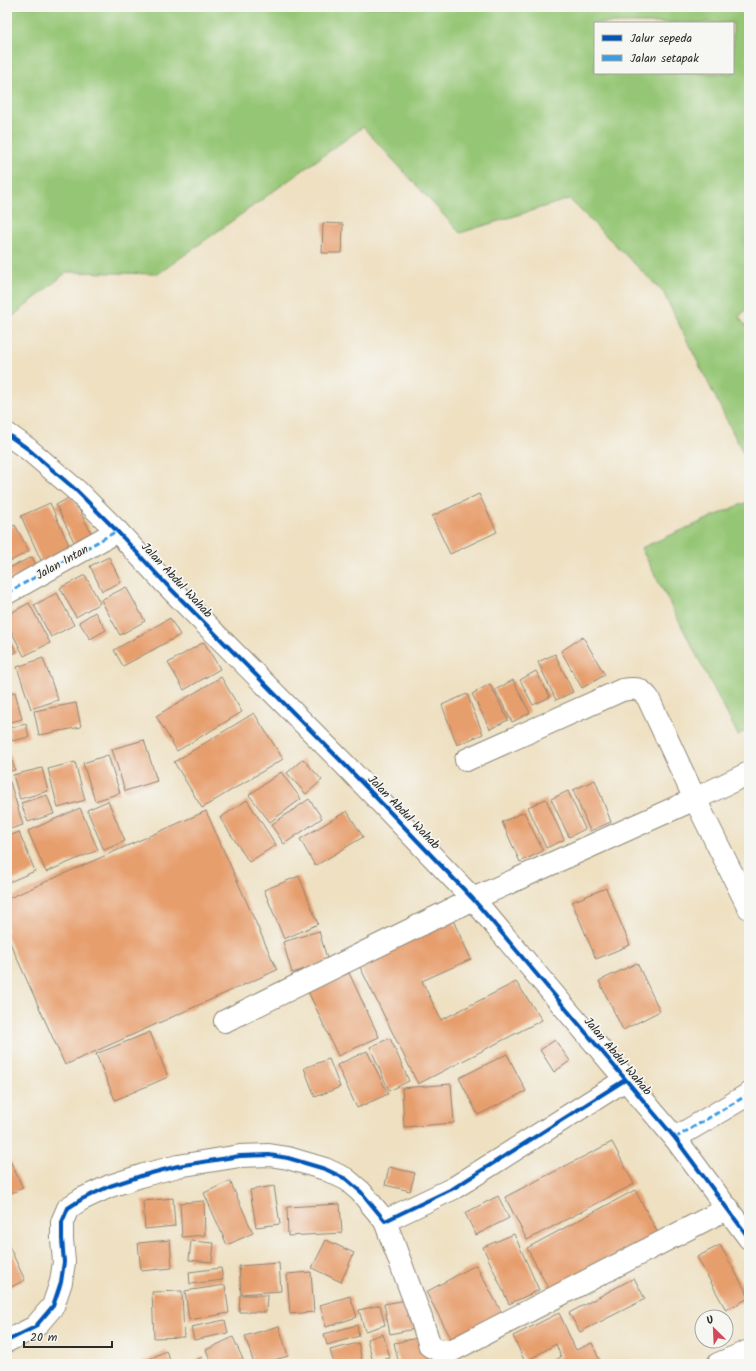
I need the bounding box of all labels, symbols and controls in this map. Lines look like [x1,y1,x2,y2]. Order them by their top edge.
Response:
legend [594,22,734,74]
text: Jalur sepeda [630,29,692,48]
text: Jalan setapak [630,49,699,68]
street label: Jalan Abdul Wahab [136,538,217,623]
street label: Jalan Intan [32,540,92,585]
street label: Jalan Abdul Wahab [363,771,445,855]
street label: Jalan Abdul Wahab [579,1013,657,1100]
north arrow [694,1309,734,1349]
text: U [704,1311,717,1330]
scale bar [24,1323,112,1349]
text: 20 m [30,1328,58,1347]

